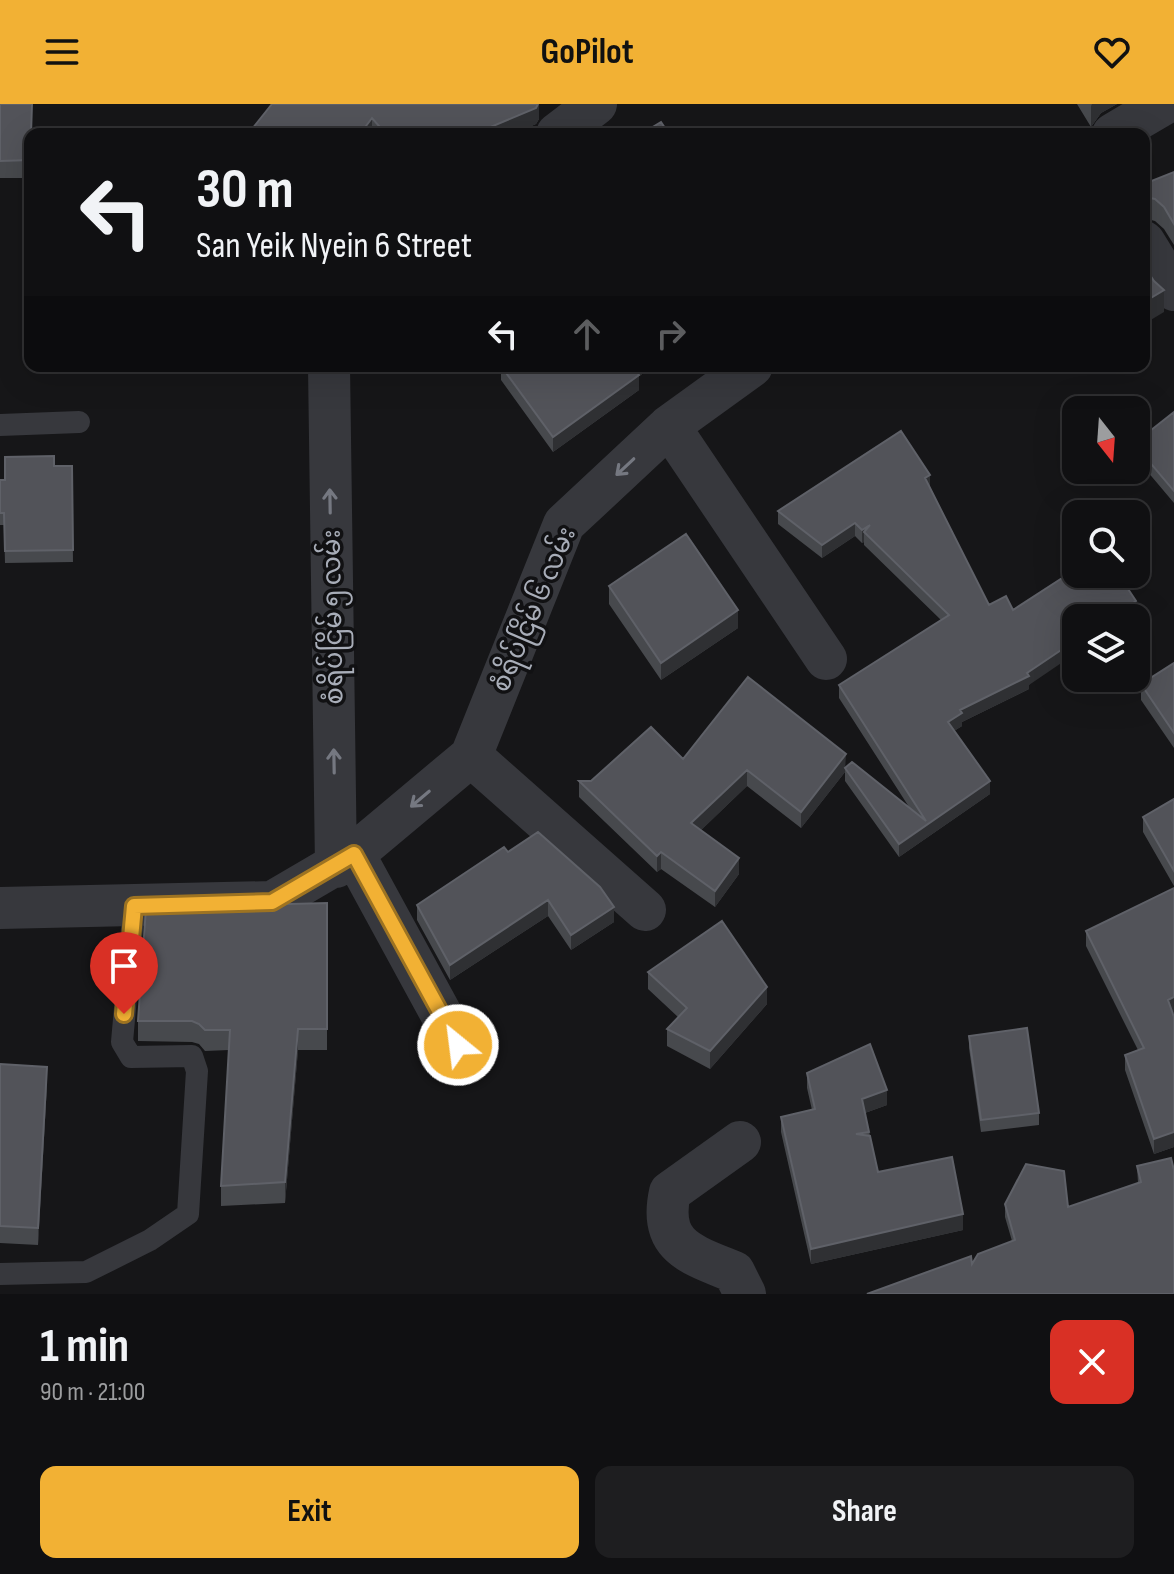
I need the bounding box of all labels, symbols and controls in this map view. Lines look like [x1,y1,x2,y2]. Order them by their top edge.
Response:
icon: menu [40,30,84,74]
icon: heart [1090,30,1134,74]
text: GoPilot [540,31,634,74]
text: 30 m [196,157,294,224]
icon: left [64,160,168,264]
text: San Yeik Nyein 6 Street [196,225,472,268]
icon: left [481,312,525,356]
icon: ahead [565,312,609,356]
icon: right [649,312,693,356]
north arrow [1062,396,1150,484]
map controls [1062,396,1150,692]
one-way arrow [616,458,636,476]
one-way arrow [322,488,338,515]
button: search [1062,500,1150,588]
street label: စံရိပ်ငြိမ် ၆ လမ်း [483,521,587,698]
street label: စံရိပ်ငြိမ် ၅ လမ်း [313,529,355,705]
button: layers [1062,604,1150,692]
one-way arrow [326,748,342,775]
one-way arrow [410,790,431,808]
pin [90,932,158,1014]
icon: arrive [102,944,146,988]
position arrow [416,1003,500,1087]
text: 1 min [40,1318,129,1375]
button: close [1050,1320,1134,1404]
text: 90 m · 21:00 [40,1377,145,1408]
button: Exit [40,1466,579,1558]
button: Share [595,1466,1134,1558]

